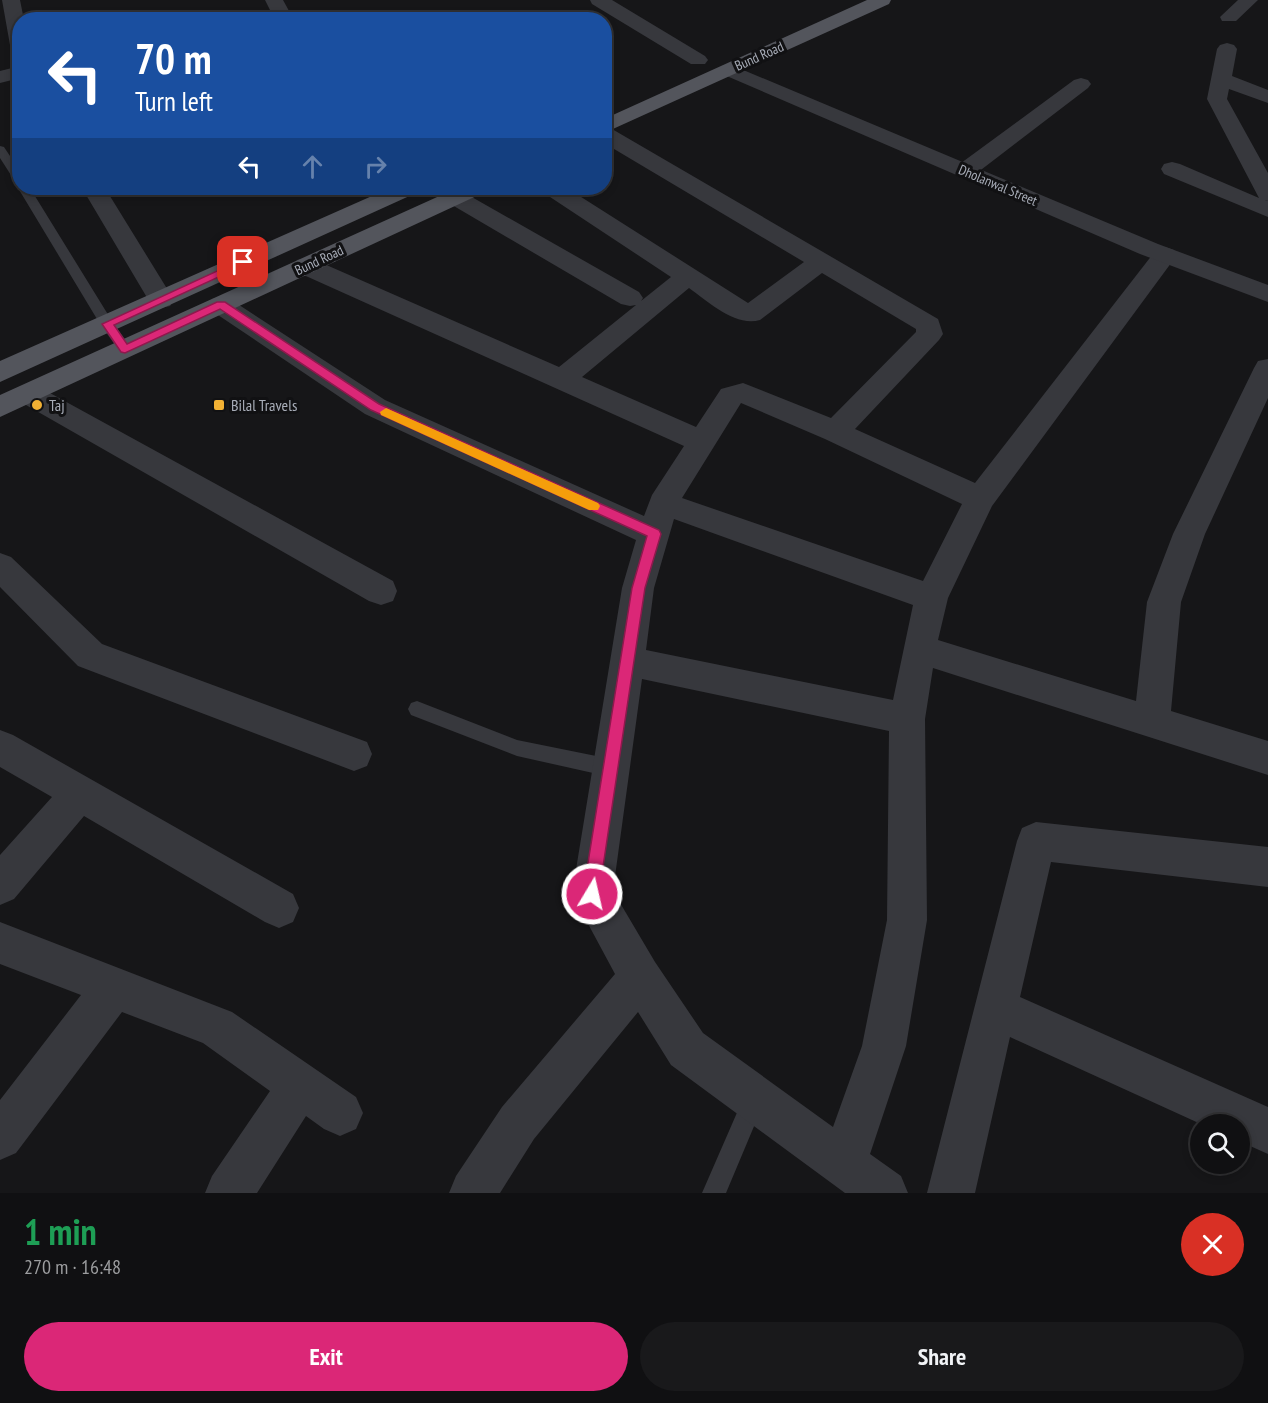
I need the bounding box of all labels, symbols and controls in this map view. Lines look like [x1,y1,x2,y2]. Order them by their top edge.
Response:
text: 70 m [135,31,212,86]
icon: left [36,36,114,114]
street label: Bund Road [732,37,786,75]
text: Turn left [135,84,213,118]
icon: left [233,150,266,183]
icon: ahead [296,150,329,183]
icon: right [359,150,392,183]
street label: Dholanwal Street [956,160,1040,210]
pin [217,236,268,287]
street label: Bund Road [292,241,346,279]
icon: arrive [226,245,259,278]
place label: Taj [49,395,65,415]
place label: Bilal Travels [231,395,297,415]
marker: Taj [30,398,44,412]
marker: Bilal Travels [212,398,226,412]
position arrow [560,862,624,926]
map controls [1190,1114,1250,1174]
button: search [1190,1114,1250,1174]
text: 1 min [24,1208,97,1255]
button: close [1181,1213,1244,1276]
text: 270 m · 16:48 [24,1254,121,1280]
button: Exit [24,1322,628,1391]
button: Share [640,1322,1244,1391]

